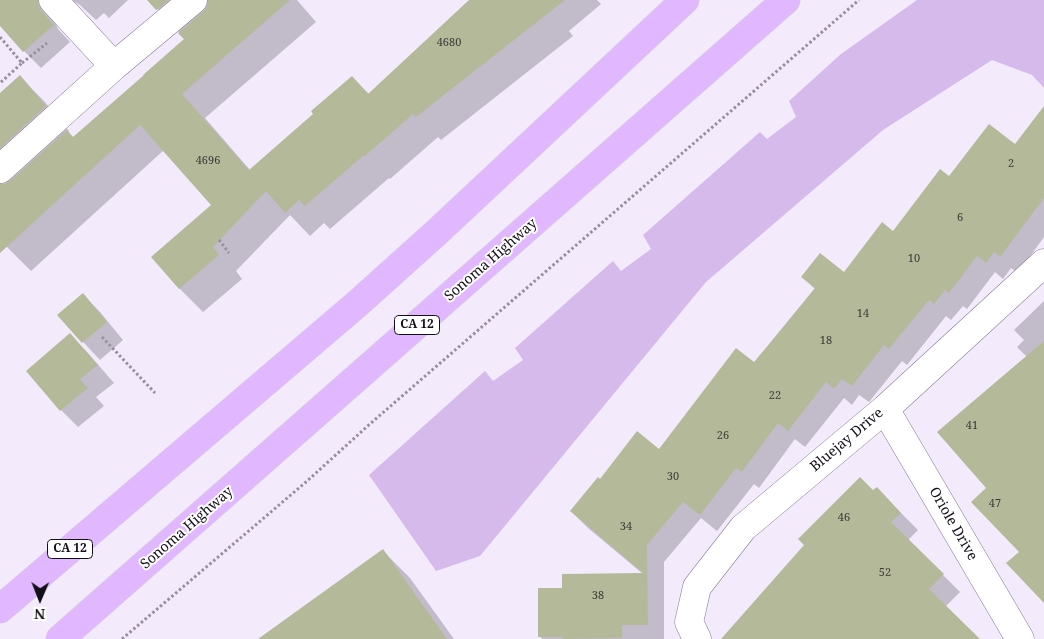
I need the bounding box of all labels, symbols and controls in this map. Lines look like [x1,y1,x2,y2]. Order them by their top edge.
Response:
house number: 4680 [437,36,461,50]
house number: 4696 [196,154,220,168]
house number: 2 [1008,157,1014,171]
house number: 6 [957,211,963,225]
street label: Sonoma Highway [441,215,541,305]
house number: 10 [908,252,920,266]
house number: 14 [857,307,869,321]
road number: CA 12 [394,316,440,334]
house number: 18 [820,334,832,348]
house number: 22 [769,389,781,403]
street label: Bluejay Drive [807,405,887,475]
house number: 41 [966,419,978,433]
house number: 26 [717,429,729,443]
house number: 30 [667,470,679,484]
street label: Sonoma Highway [137,483,237,573]
street label: Oriole Drive [925,484,981,564]
house number: 47 [989,497,1001,511]
house number: 46 [838,511,850,525]
house number: 34 [620,520,632,534]
road number: CA 12 [48,540,92,558]
house number: 52 [879,566,891,580]
north arrow [15,574,65,624]
house number: 38 [592,589,604,603]
text: N [34,605,45,624]

